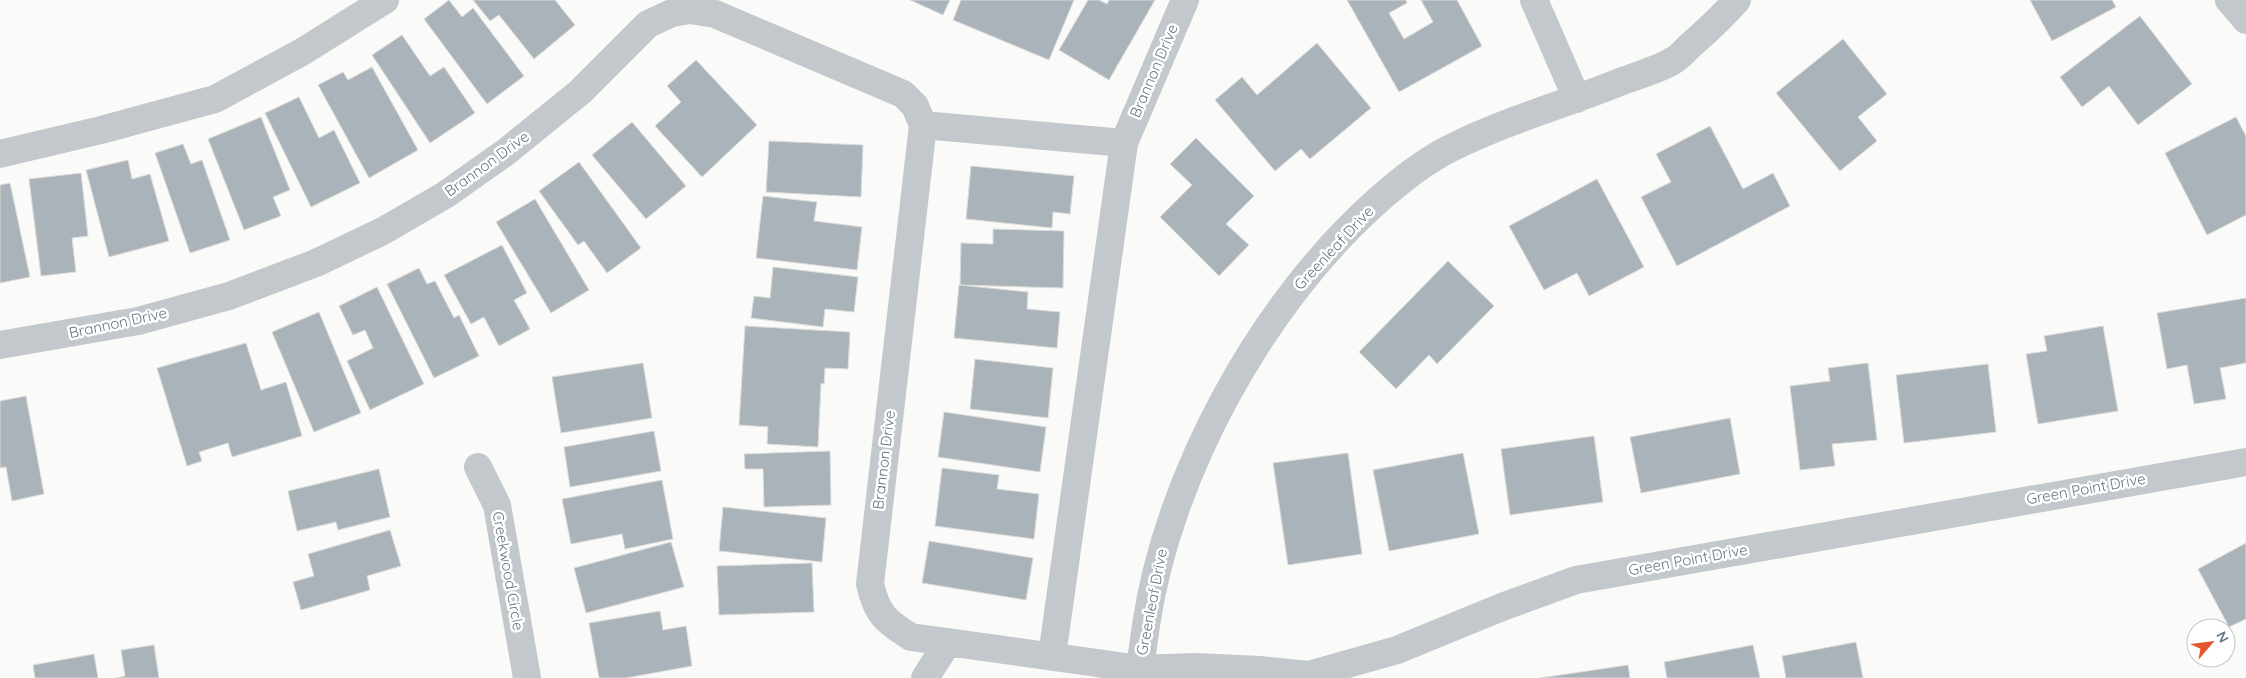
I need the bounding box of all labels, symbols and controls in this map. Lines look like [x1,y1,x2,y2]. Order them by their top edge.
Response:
street label: Brannon Drive [1125,21,1182,120]
street label: Brannon Drive [441,127,533,201]
street label: Greenleaf Drive [1290,202,1377,294]
street label: Brannon Drive [67,303,169,342]
street label: Brannon Drive [868,409,899,511]
street label: Green Point Drive [2025,469,2147,508]
street label: Creekwood Circle [489,510,528,632]
street label: Green Point Drive [1627,540,1749,579]
street label: Greenleaf Drive [1132,547,1171,657]
north arrow [2186,618,2236,668]
text: N [2212,628,2233,646]

